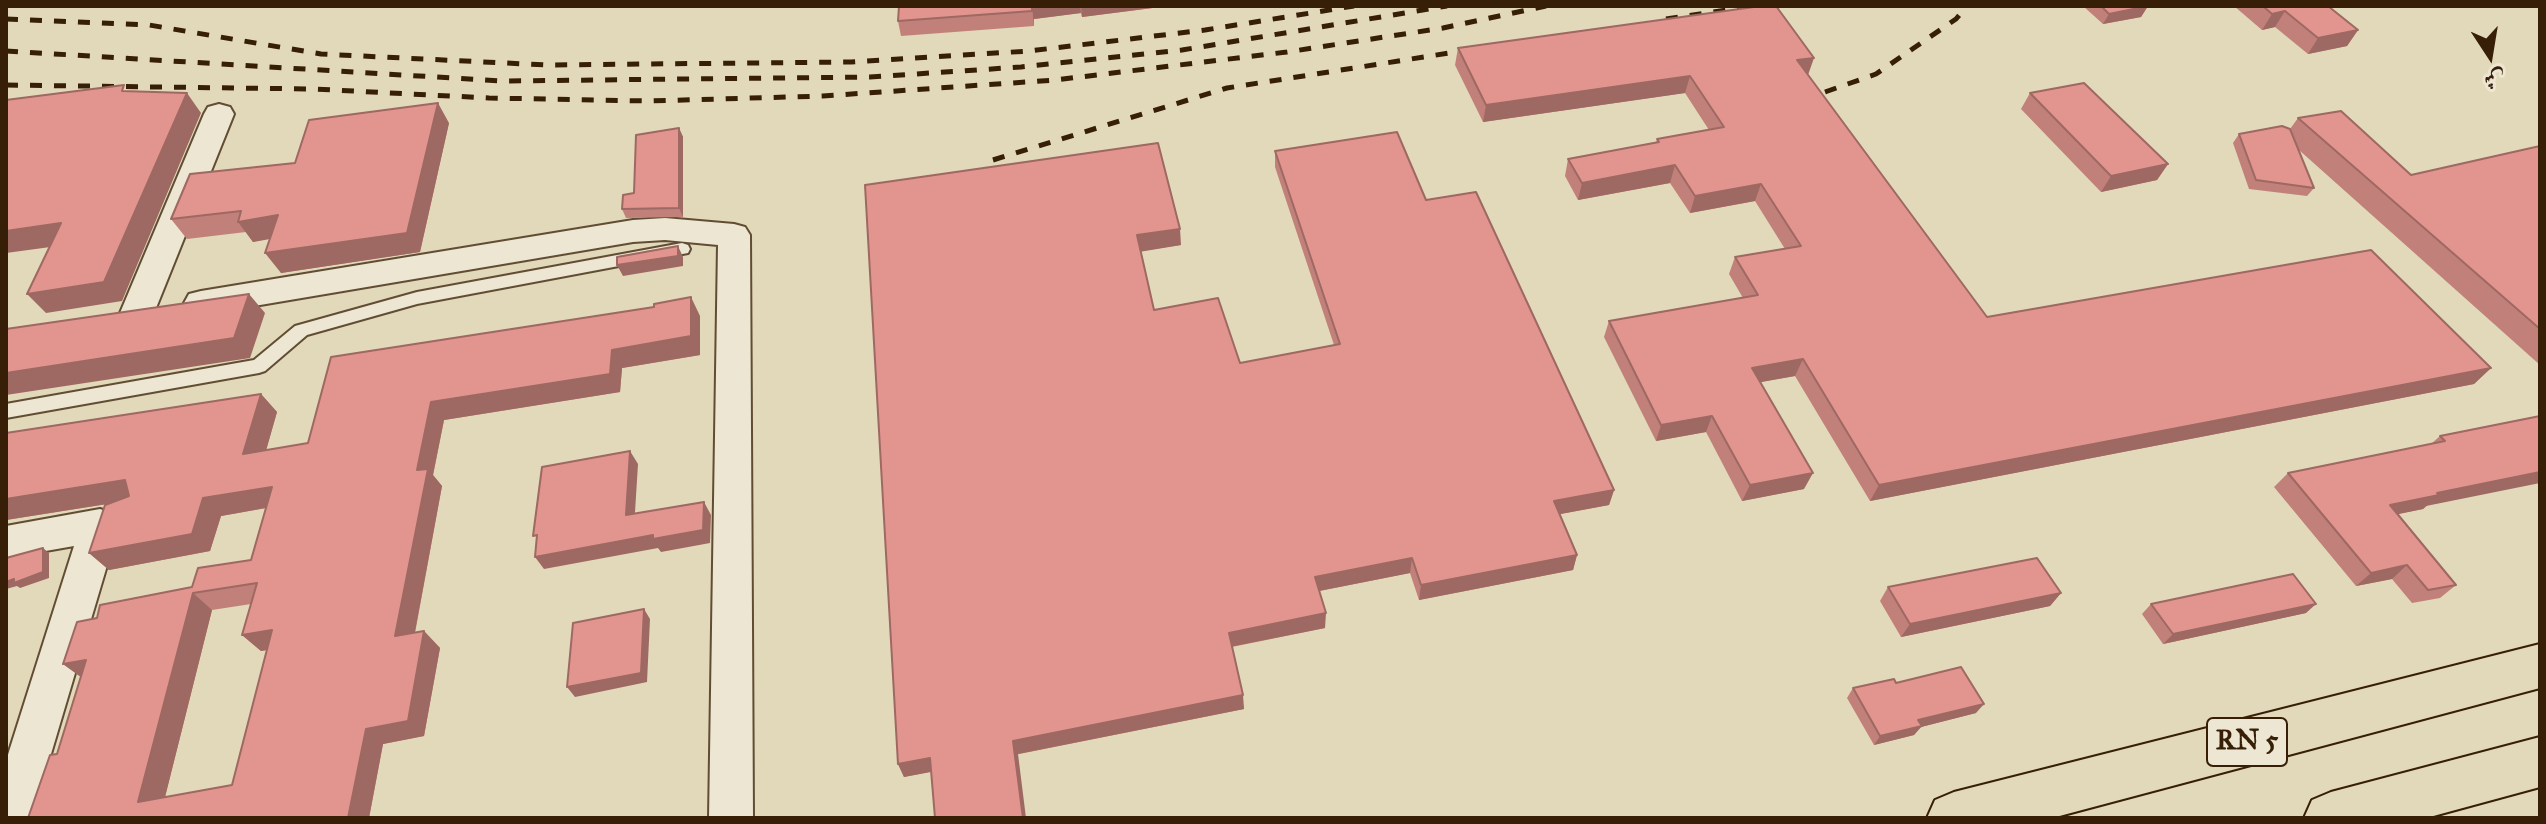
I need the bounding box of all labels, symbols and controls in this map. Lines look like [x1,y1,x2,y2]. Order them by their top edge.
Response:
north arrow [2450,16,2530,96]
text: ش [2482,64,2509,95]
road number: RN 5 [2207,718,2287,766]

